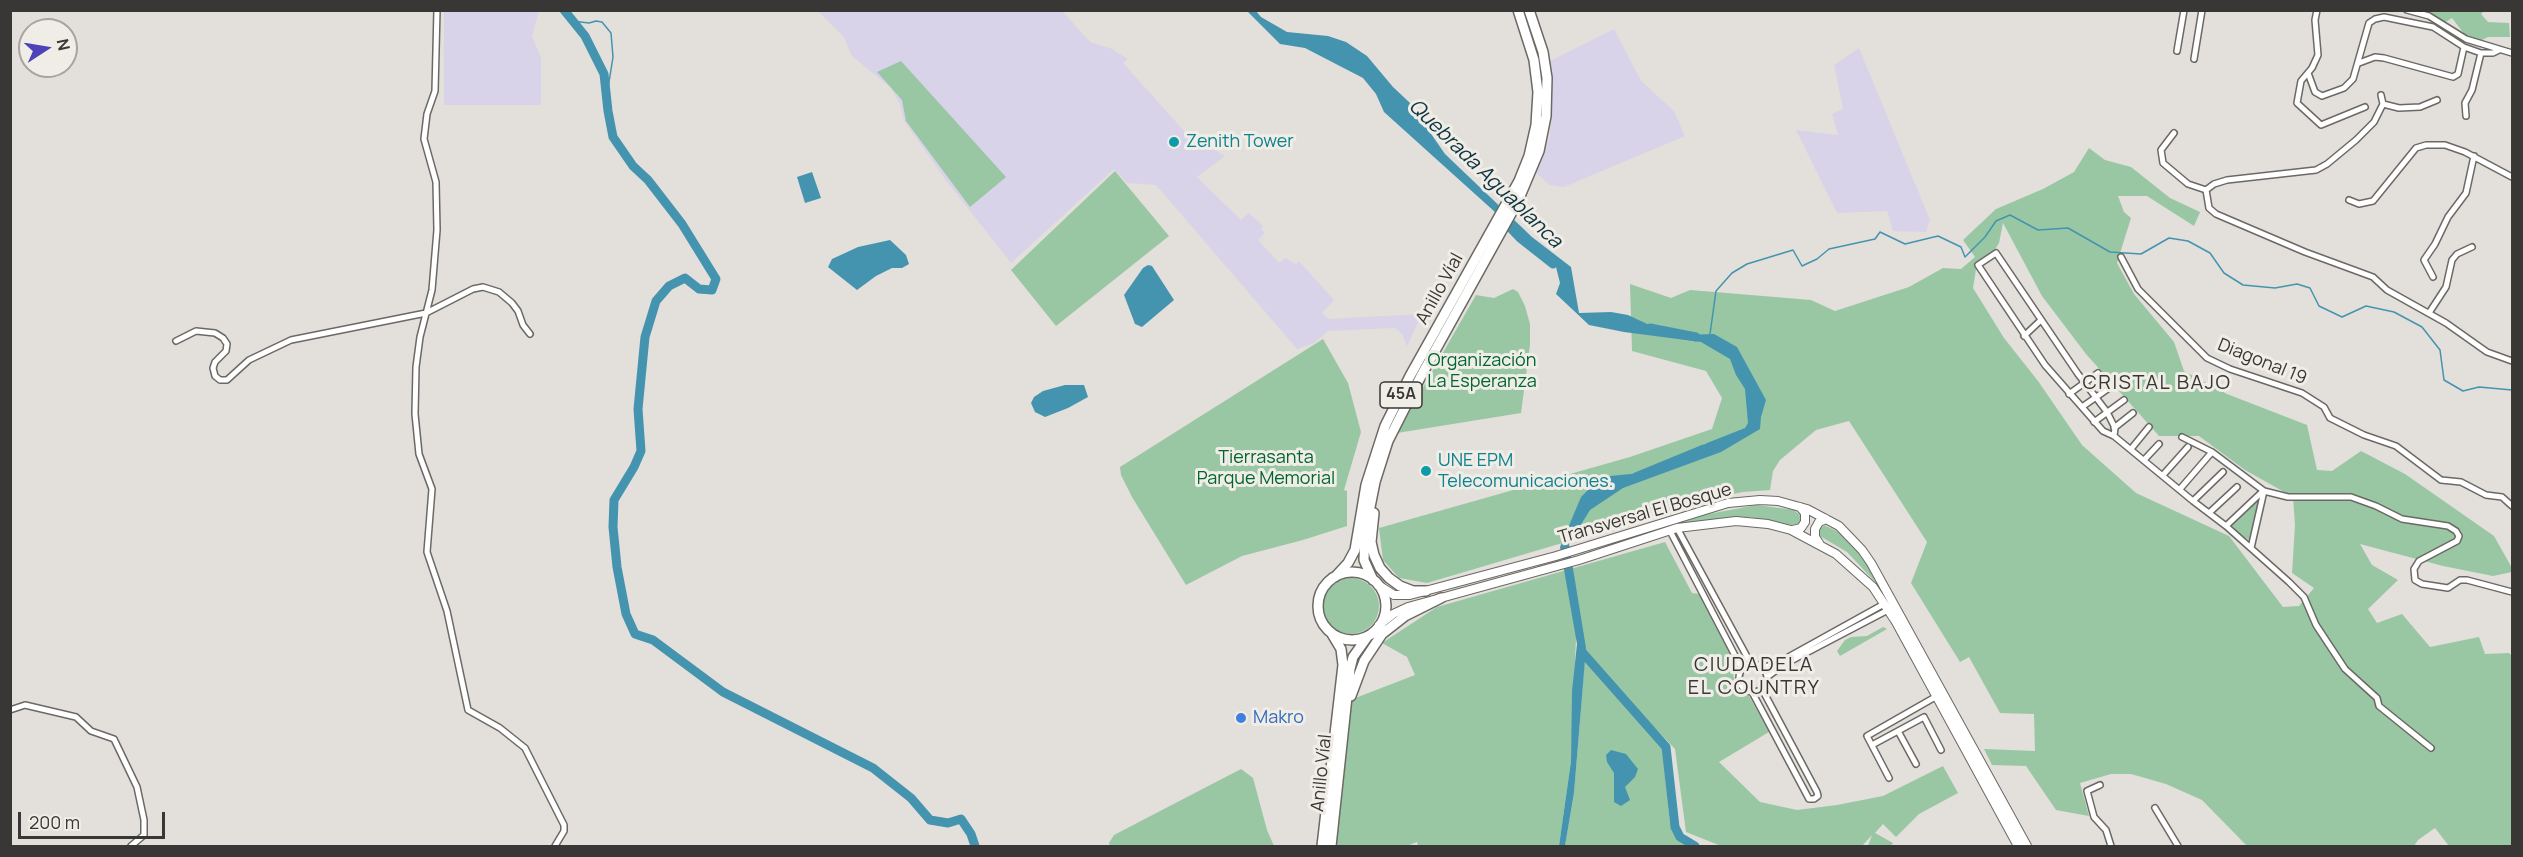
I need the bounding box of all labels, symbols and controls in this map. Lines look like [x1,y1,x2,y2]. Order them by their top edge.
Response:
north arrow [18,18,78,78]
text: N [52,37,76,53]
water label: Quebrada Aguablanca [1403,95,1567,253]
place label: Zenith Tower [1186,131,1294,153]
marker: Zenith Tower [1167,135,1181,149]
street label: Anillo Víal [1412,250,1468,328]
street label: Diagonal 19 [2214,334,2310,390]
park label: Organización La Esperanza [1427,350,1537,392]
district label: CRISTAL BAJO [2083,371,2231,395]
road number: 45A [1380,382,1422,408]
park label: Tierrasanta Parque Memorial [1197,447,1335,490]
place label: UNE EPM Telecomunicaciones. [1438,450,1613,492]
marker: UNE EPM Telecomunicaciones. [1419,464,1433,478]
street label: Transversal El Bosque [1556,479,1734,549]
district label: CIUDADELA EL COUNTRY [1688,653,1820,700]
place label: Makro [1253,707,1304,729]
marker: Makro [1234,711,1248,725]
street label: Anillo Víal [1307,733,1337,813]
scale bar [21,800,168,838]
text: 200 m [29,810,80,834]

